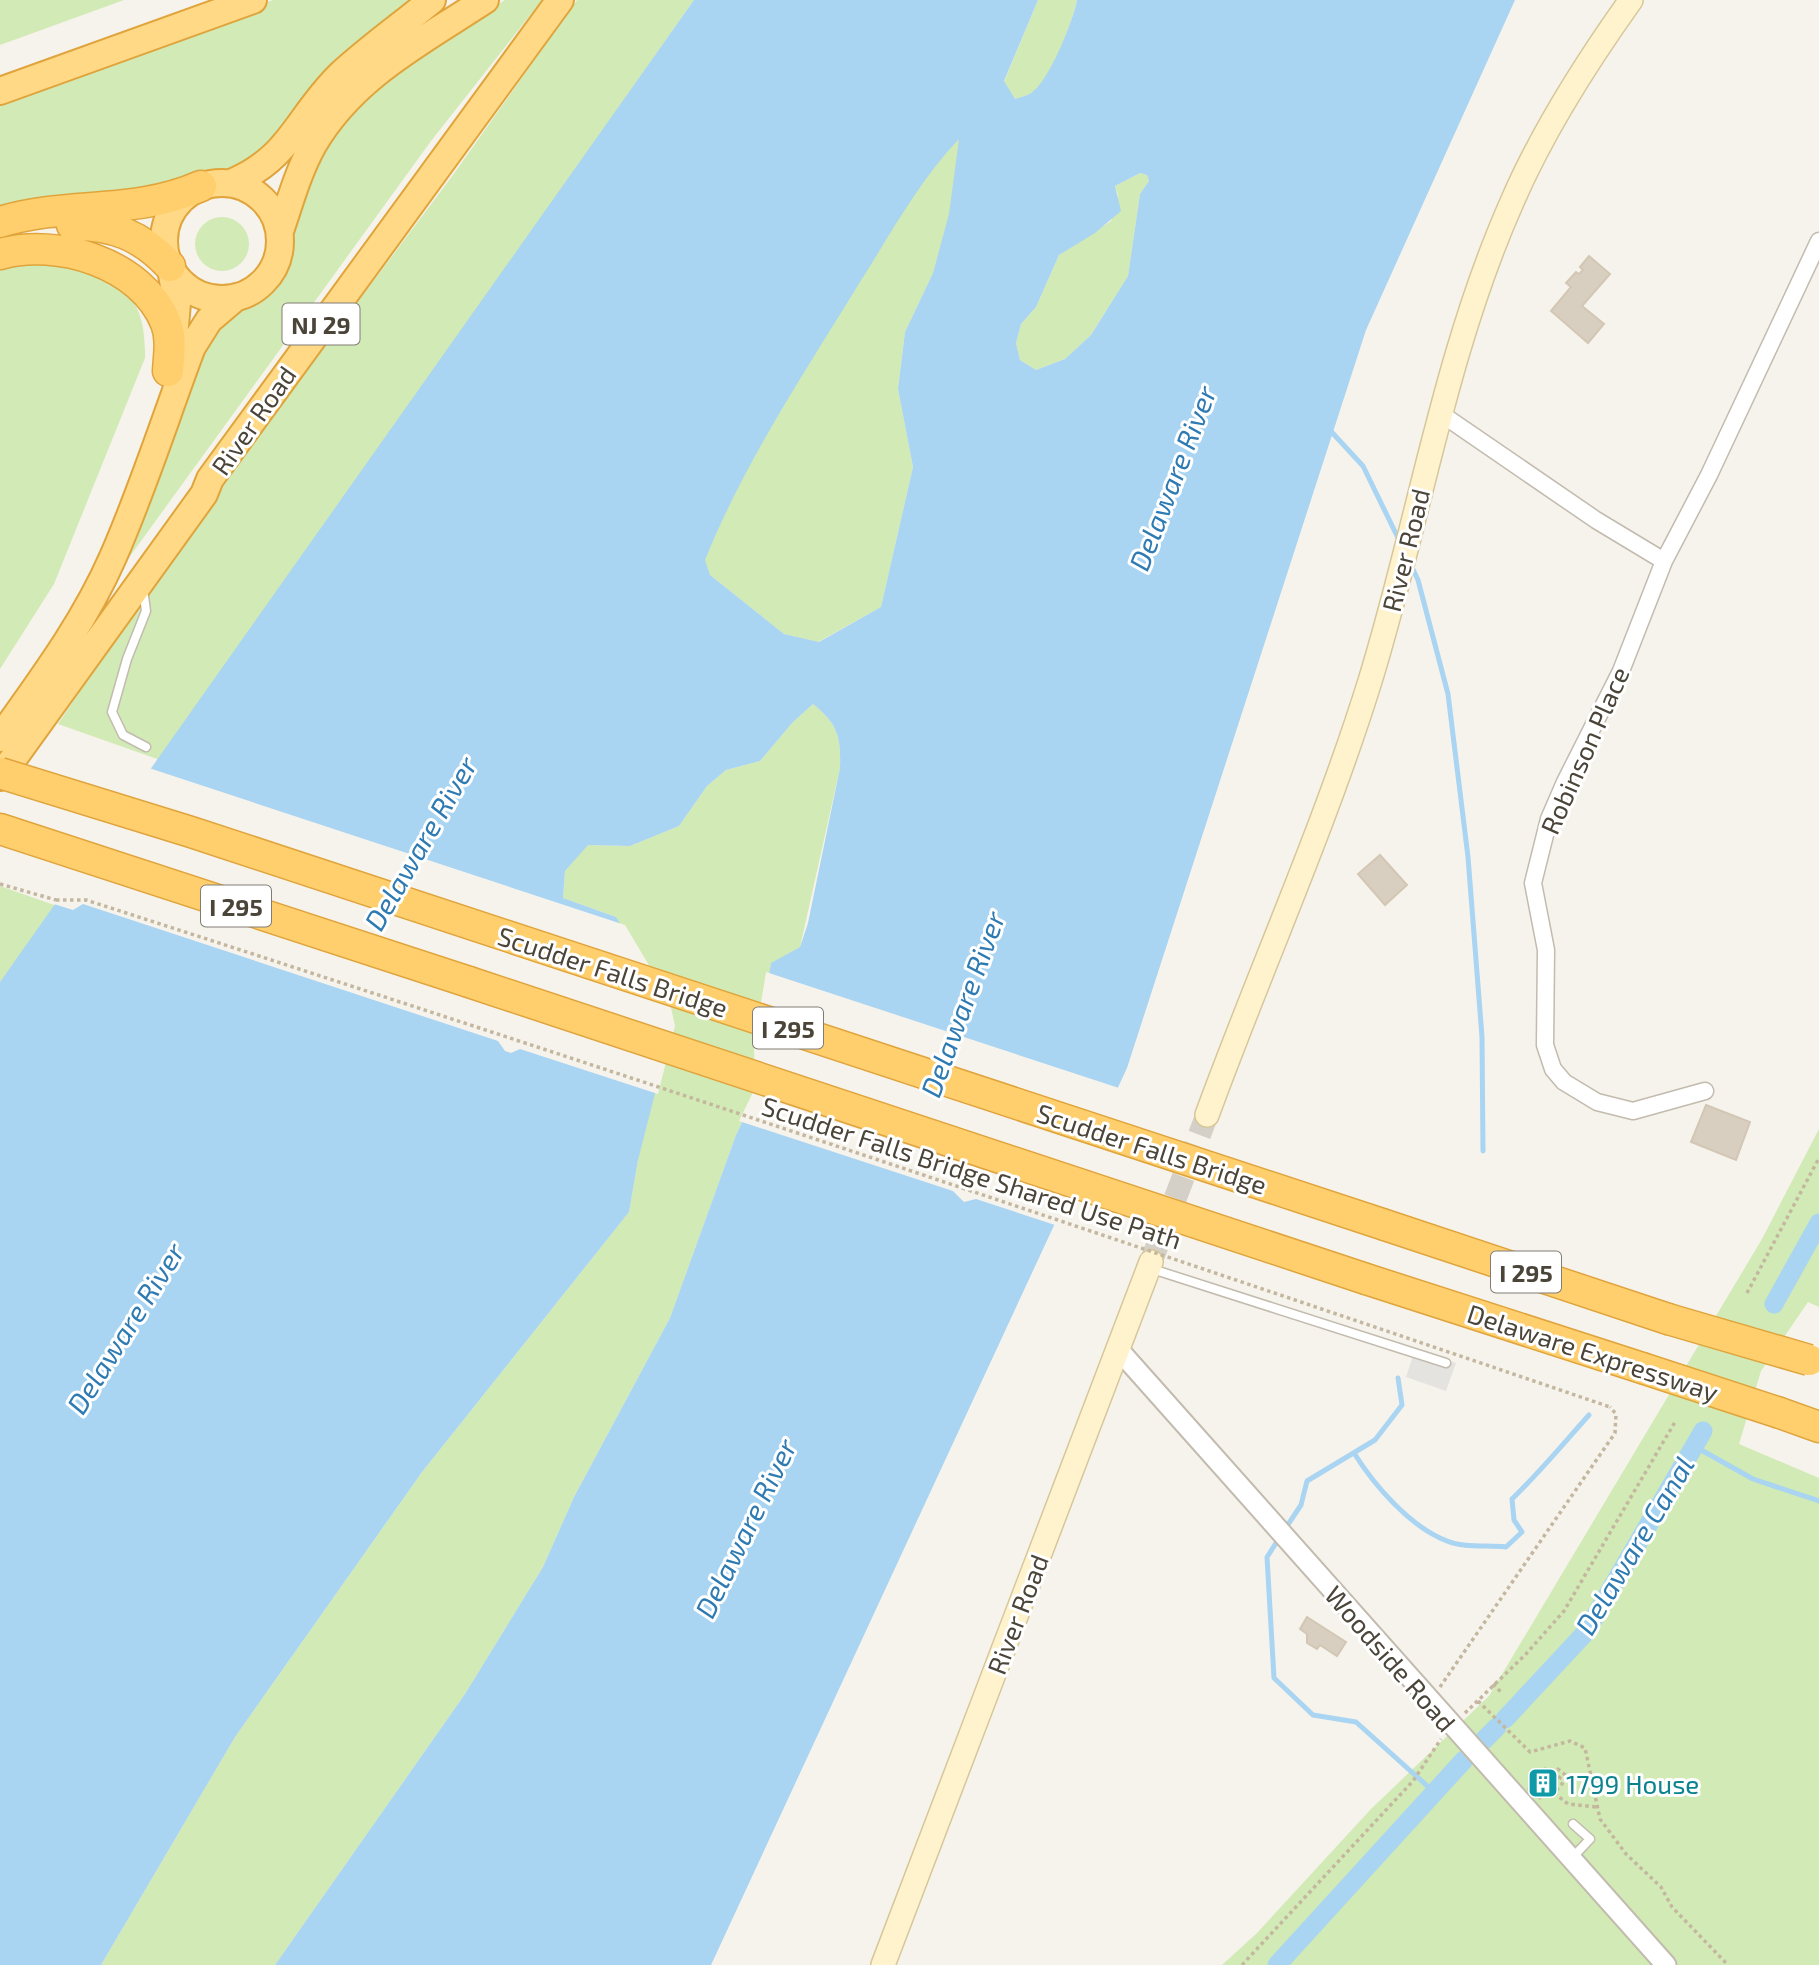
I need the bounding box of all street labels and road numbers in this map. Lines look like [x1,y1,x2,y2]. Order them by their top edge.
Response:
road number: NJ 29 [282,304,360,344]
street label: River Road [204,360,302,480]
street label: River Road [1375,485,1435,615]
street label: Robinson Place [1533,662,1635,838]
road number: I 295 [201,885,271,926]
street label: Scudder Falls Bridge [494,919,732,1023]
road number: I 295 [753,1008,823,1048]
street label: Scudder Falls Bridge Shared Use Path [758,1089,1186,1255]
street label: Scudder Falls Bridge [1033,1096,1271,1200]
road number: I 295 [1491,1252,1561,1292]
street label: Delaware Expressway [1464,1297,1723,1407]
street label: River Road [980,1550,1054,1678]
street label: Woodside Road [1319,1579,1463,1737]

